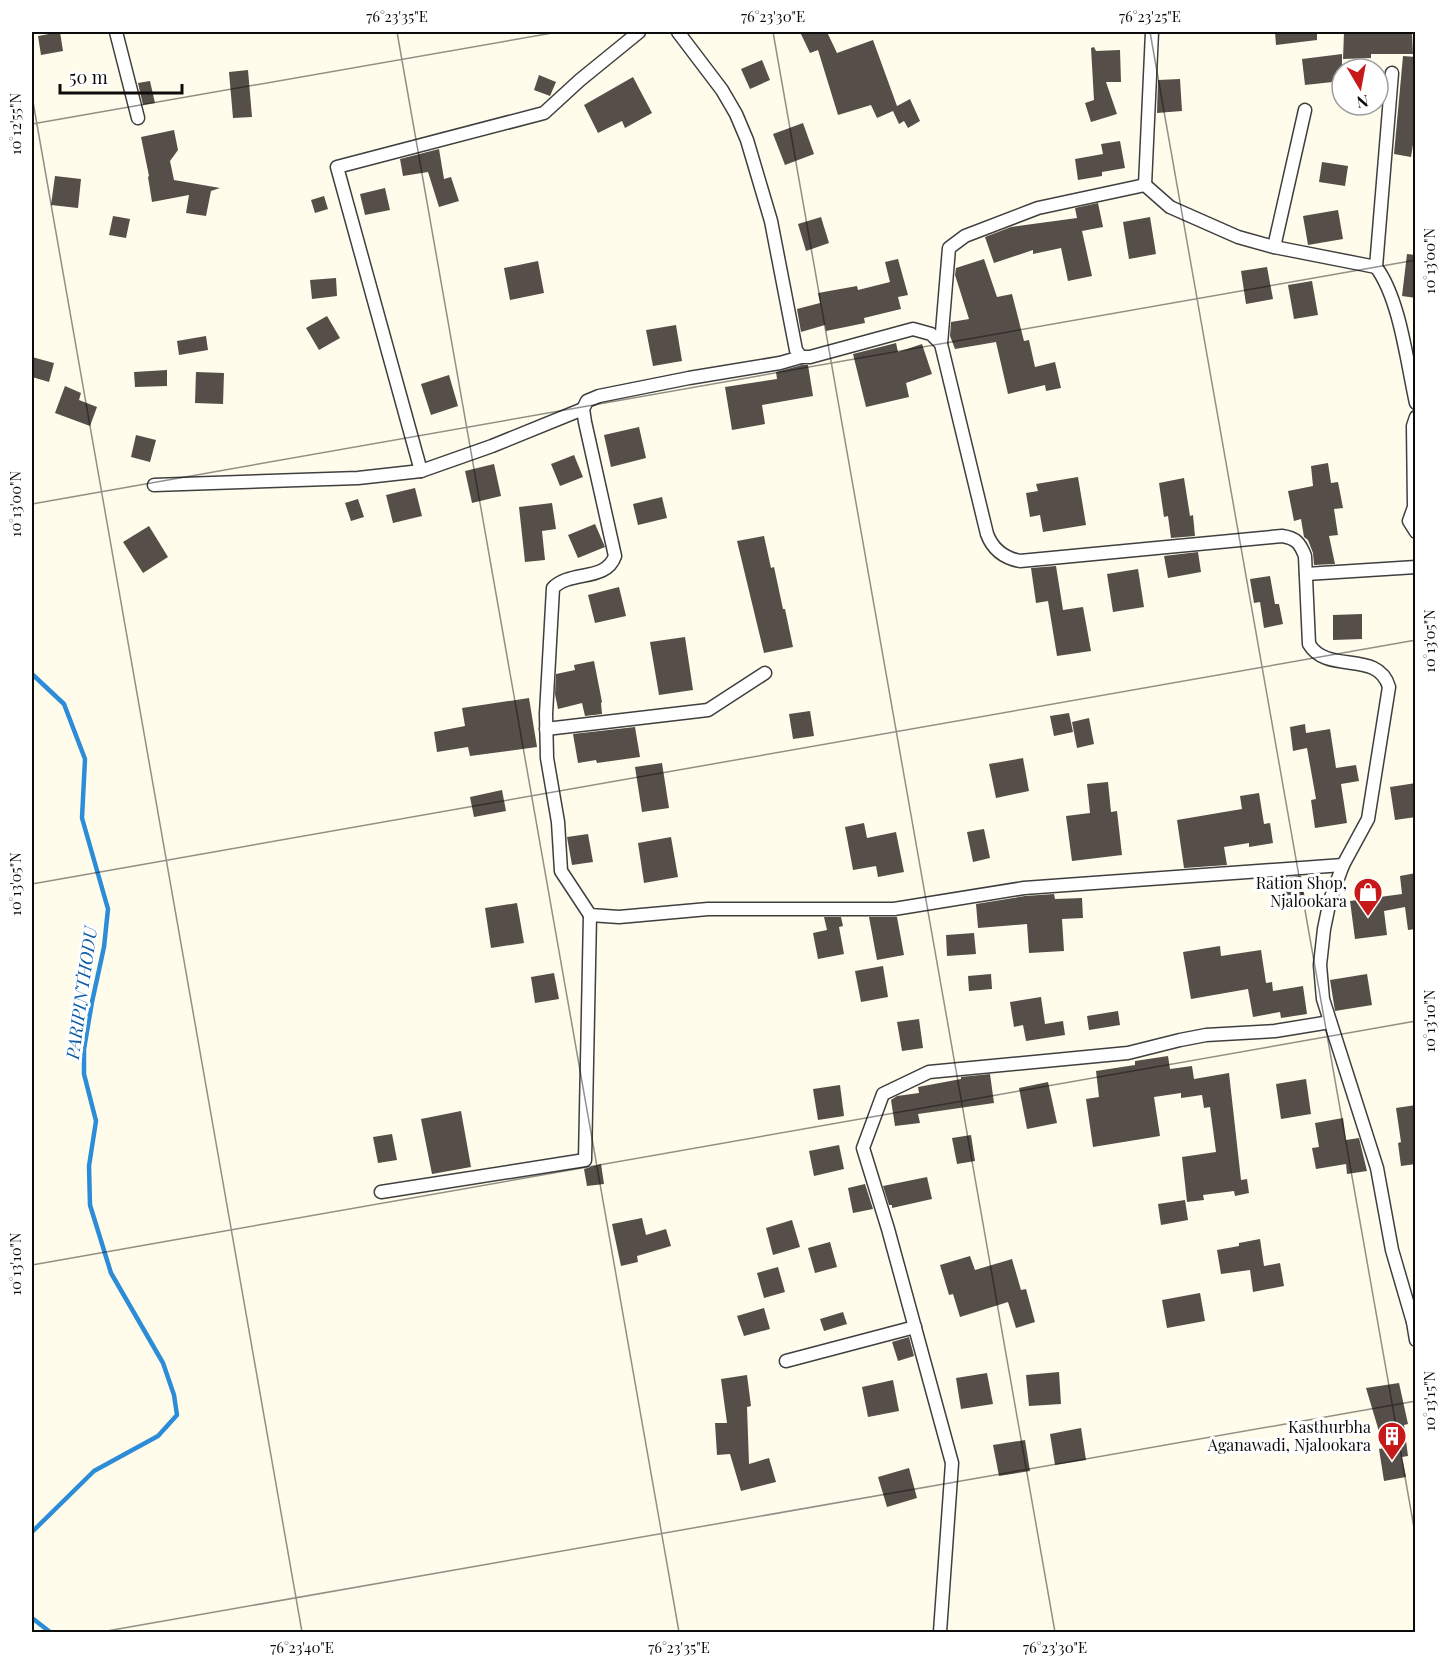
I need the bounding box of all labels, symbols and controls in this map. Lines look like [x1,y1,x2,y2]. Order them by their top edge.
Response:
text: 76°23'35"E [366,6,428,26]
text: 76°23'30"E [741,6,805,26]
text: 76°23'25"E [1119,6,1181,26]
scale bar [60,57,182,95]
north arrow [1330,57,1390,117]
text: 50 m [69,65,108,89]
text: N [1355,91,1370,114]
text: 10°12'55"N [5,93,25,155]
text: 10°13'00"N [1419,227,1439,294]
text: 10°13'00"N [5,470,25,537]
text: 10°13'05"N [1419,609,1439,673]
text: 10°13'05"N [5,852,25,916]
place label: Ration Shop, Njalookara [1256,872,1347,911]
shop icon: Ration Shop, Njalookara [1352,876,1384,918]
water label: PARIPINTHODU [60,923,102,1062]
text: 10°13'10"N [1419,989,1439,1053]
text: 10°13'10"N [5,1232,25,1296]
text: 10°13'15"N [1419,1370,1439,1431]
place label: Kasthurbha Aganawadi, Njalookara [1207,1416,1371,1455]
building icon: Kasthurbha Aganawadi, Njalookara [1376,1420,1408,1462]
text: 76°23'40"E [270,1637,334,1657]
text: 76°23'35"E [648,1637,710,1657]
text: 76°23'30"E [1023,1637,1087,1657]

